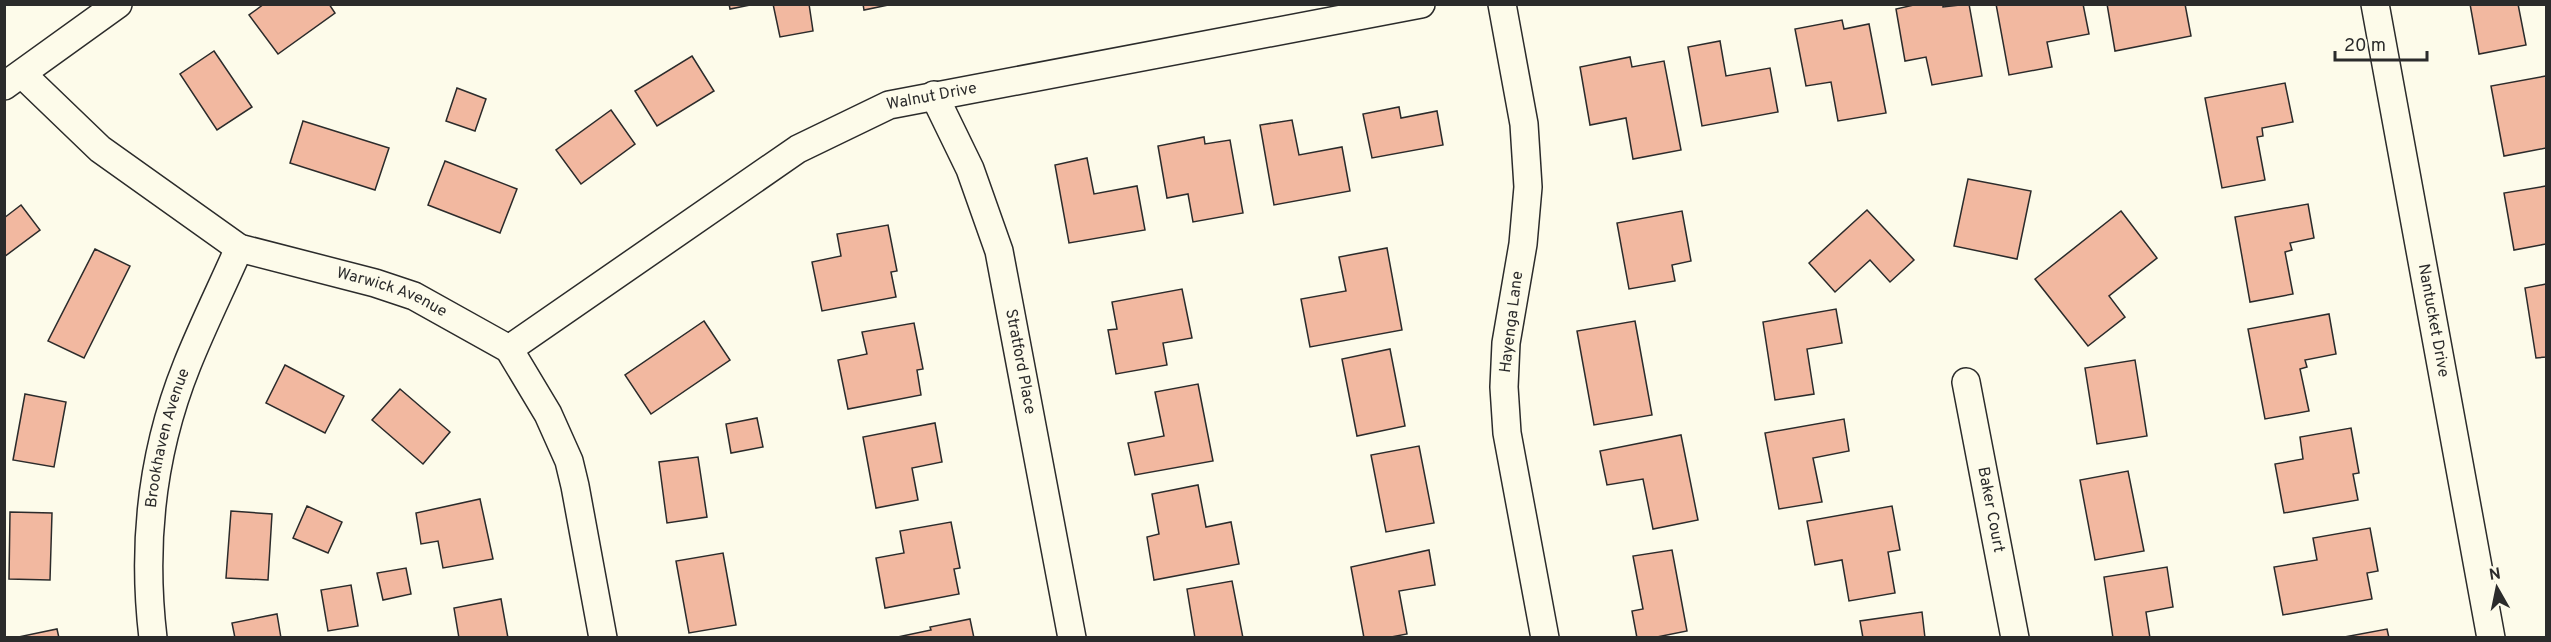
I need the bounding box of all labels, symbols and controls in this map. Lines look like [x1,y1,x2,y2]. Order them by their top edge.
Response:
scale bar [2335,24,2426,62]
text: 20 m [2344,35,2386,58]
street label: Walnut Drive [885,79,979,115]
street label: Nantucket Drive [2413,262,2453,379]
street label: Warwick Avenue [334,263,450,322]
street label: Hayenga Lane [1496,270,1528,374]
street label: Stratford Place [1000,307,1040,416]
street label: Brookhaven Avenue [142,366,195,509]
street label: Baker Court [1972,465,2008,554]
north arrow [2467,558,2527,618]
text: N [2488,564,2502,586]

